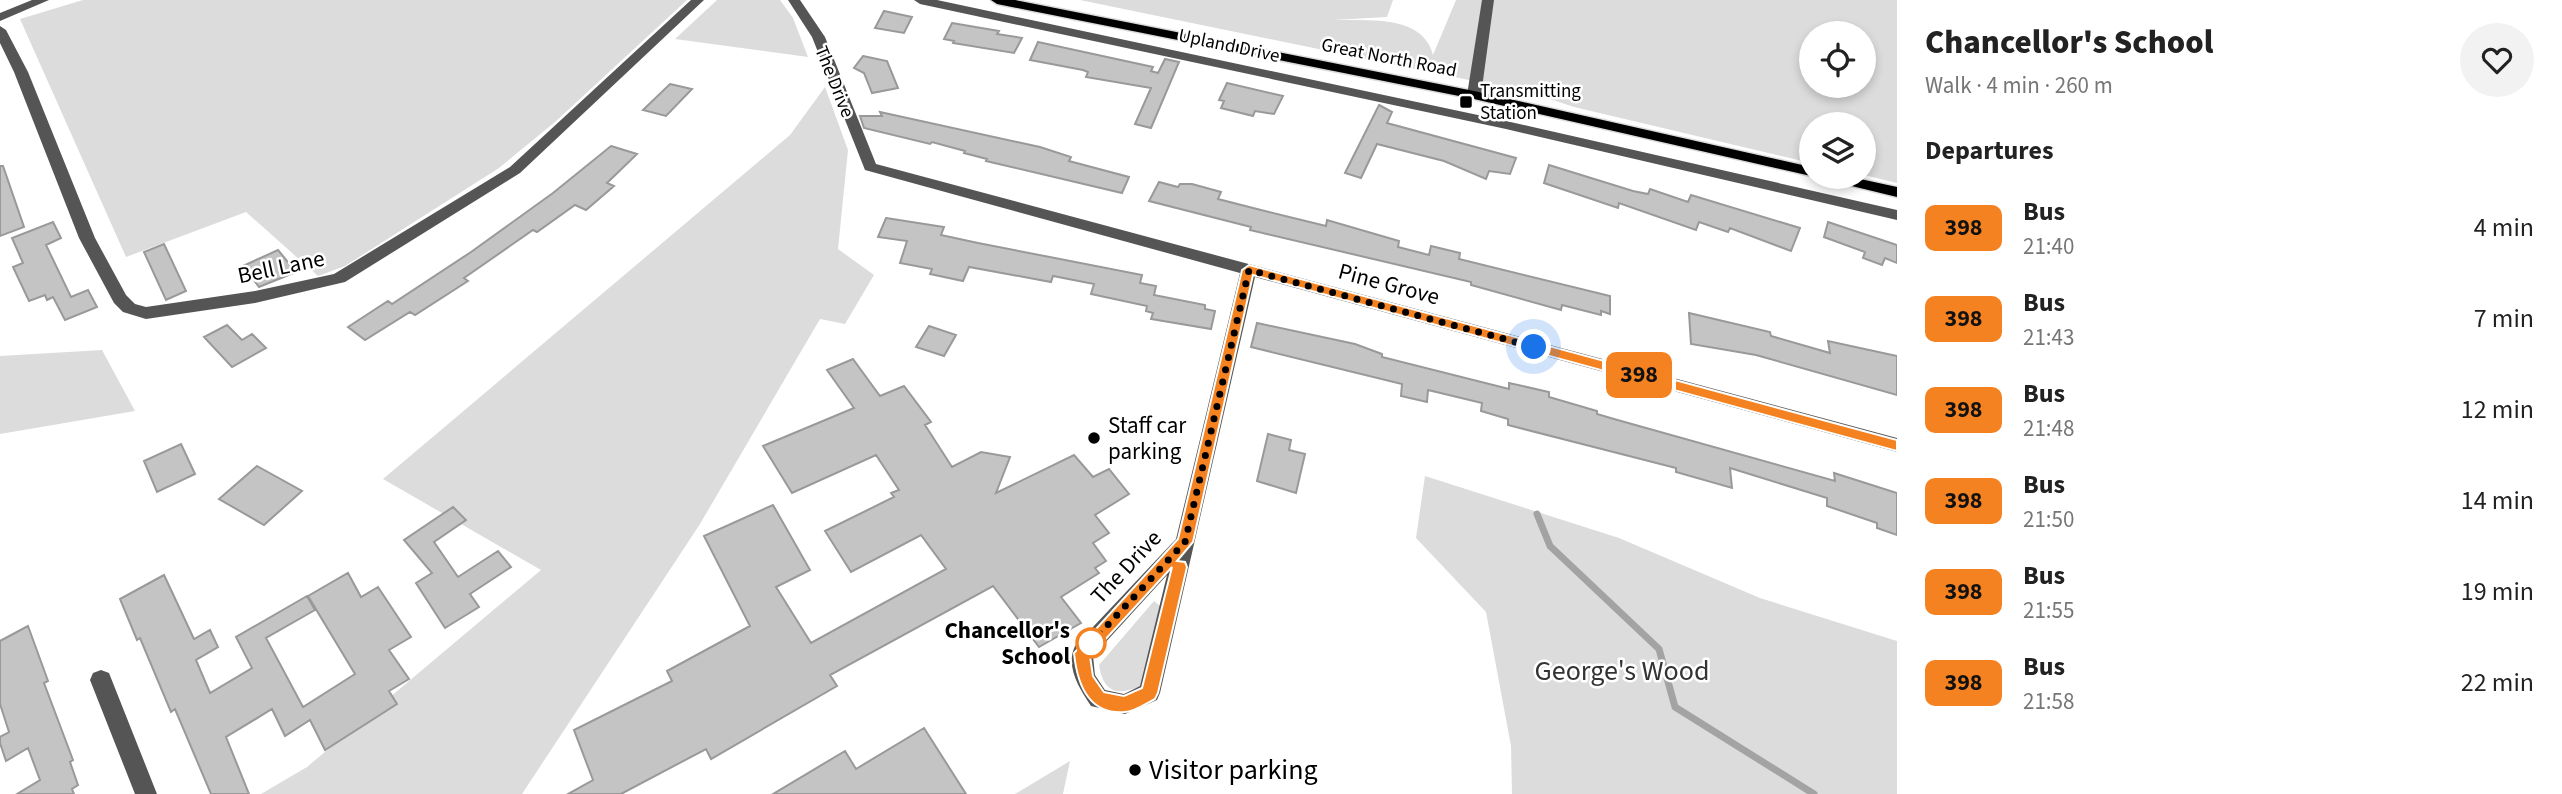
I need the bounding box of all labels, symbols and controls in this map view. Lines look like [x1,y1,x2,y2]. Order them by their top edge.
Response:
text: Chancellor's School [1925,19,2213,66]
map controls [1799,21,1876,189]
button: locate [1799,21,1876,98]
street label: Upland Drive [1176,22,1282,70]
button: heart [2460,23,2534,97]
street label: Great North Road [1319,32,1459,84]
street label: The Drive [807,42,861,122]
text: Walk · 4 min · 260 m [1925,69,2113,102]
place label: Transmitting Station [1480,78,1581,127]
marker: Transmitting Station [1458,94,1474,110]
button: layers [1799,112,1876,189]
text: Departures [1925,132,2053,169]
text: Bus [2023,193,2065,230]
text: 4 min [2474,209,2534,246]
text: 398 [1944,210,1983,245]
text: 21:40 [2023,230,2074,263]
street label: Bell Lane [235,242,327,292]
street label: Pine Grove [1335,255,1443,313]
text: Bus [2023,284,2065,321]
text: 7 min [2474,300,2534,337]
text: 398 [1944,301,1983,336]
text: 21:43 [2023,321,2074,354]
your location [1516,329,1551,364]
line badge: 398 [1599,352,1679,398]
text: 398 [1620,357,1658,392]
text: Bus [2023,375,2065,412]
text: 12 min [2461,391,2534,428]
text: 398 [1944,392,1983,427]
place label: Staff car parking [1108,409,1187,468]
text: 21:48 [2023,412,2074,445]
marker: Staff car parking [1086,430,1102,446]
text: Bus [2023,466,2065,503]
text: 14 min [2461,482,2534,519]
text: 398 [1944,483,1983,518]
text: 21:50 [2023,503,2074,536]
street label: The Drive [1083,523,1169,611]
text: Bus [2023,557,2065,594]
text: 19 min [2461,573,2534,610]
text: 398 [1944,574,1983,609]
text: 21:55 [2023,594,2074,627]
place label: Chancellor's School [944,614,1070,673]
marker: Chancellor's School [1076,628,1106,658]
text: Bus [2023,648,2065,685]
park label: George's Wood [1534,651,1710,691]
text: 22 min [2461,664,2534,701]
text: 398 [1944,665,1983,700]
text: 21:58 [2023,685,2074,718]
place label: Visitor parking [1149,750,1318,790]
marker: Visitor parking [1127,762,1143,778]

